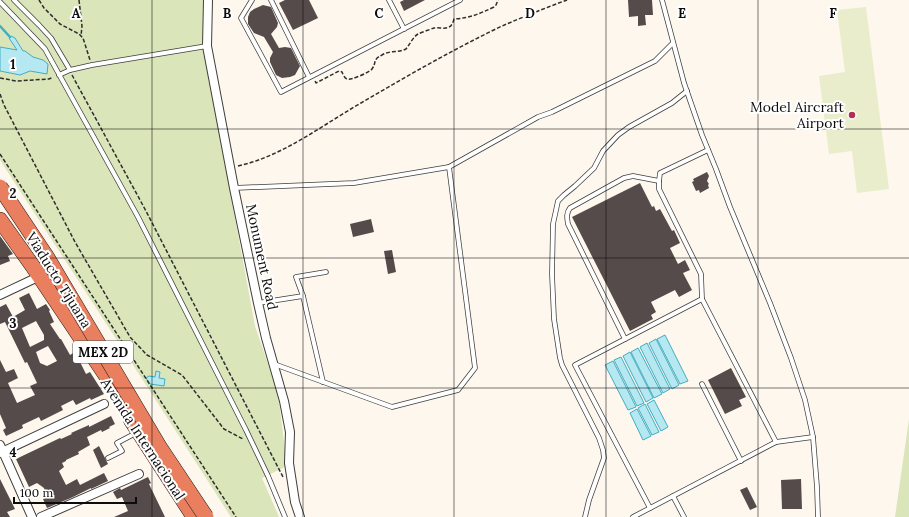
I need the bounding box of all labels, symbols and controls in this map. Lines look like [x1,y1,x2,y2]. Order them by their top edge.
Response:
text: A [72,5,81,22]
text: B [223,5,232,22]
text: C [375,5,384,22]
text: D [525,5,535,22]
text: E [678,5,686,22]
text: F [829,5,837,22]
text: 1 [10,56,16,73]
place label: Model Aircraft Airport [750,98,845,132]
marker: Model Aircraft Airport [847,110,857,120]
text: 2 [10,185,17,202]
street label: Monument Road [242,202,282,312]
street label: Viaducto Tijuana [22,228,96,331]
text: 3 [9,315,17,332]
road number: MEX 2D [73,341,133,363]
street label: Avenida Internacional [96,374,189,503]
text: 4 [9,444,17,461]
scale bar [14,479,136,505]
text: 100 m [20,485,53,500]

